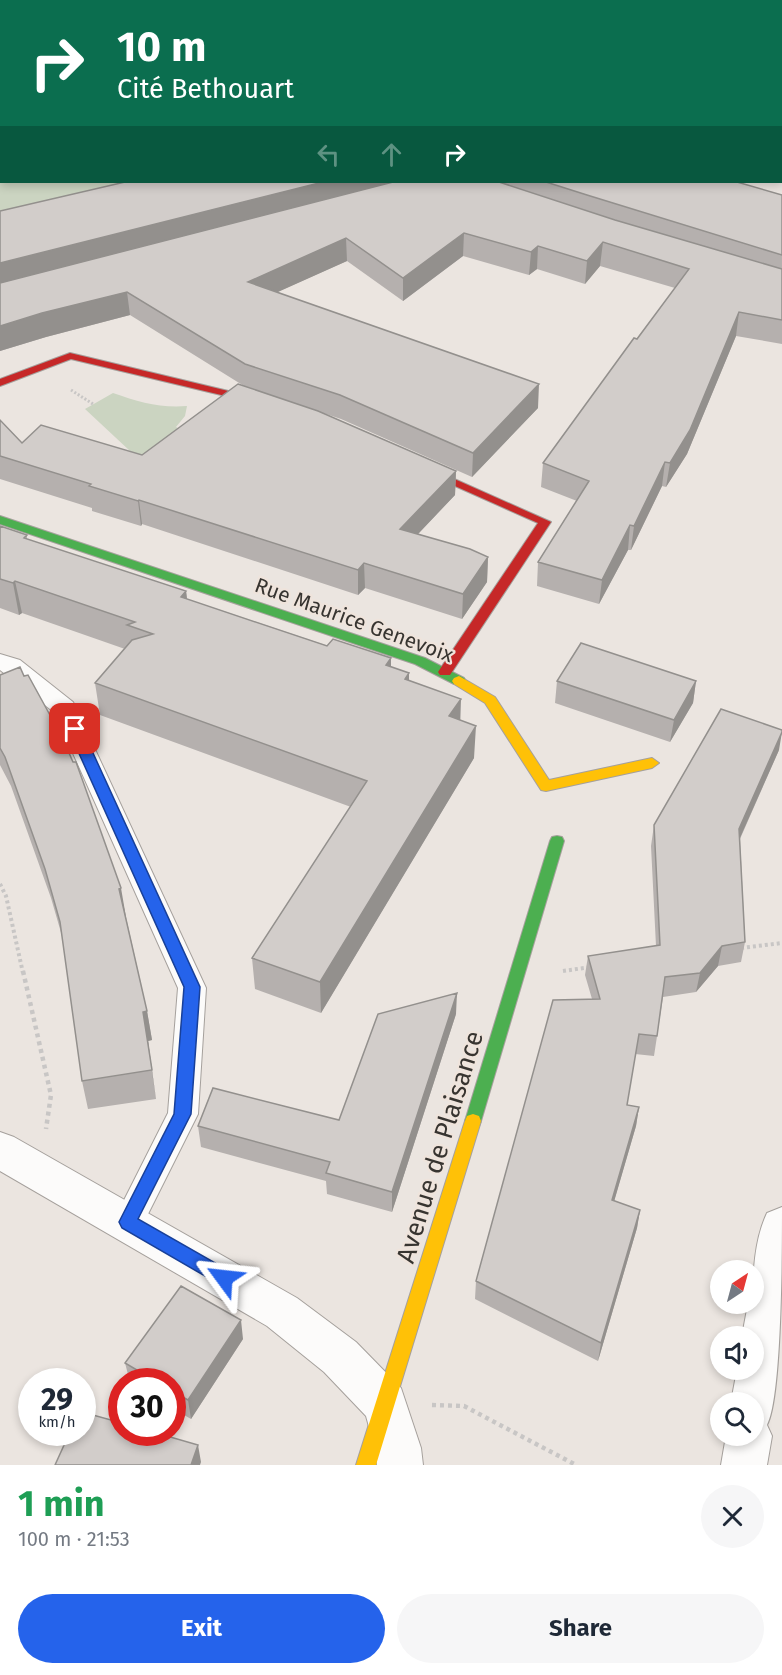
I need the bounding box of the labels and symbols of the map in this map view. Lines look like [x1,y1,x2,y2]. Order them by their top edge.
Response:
street label: Rue Maurice Genevoix [251,572,458,668]
pin [49,703,100,754]
street label: Avenue de Plaisance [390,1027,490,1267]
position arrow [192,1246,256,1310]
north arrow [710,1260,764,1314]
speed limit sign: 30 [108,1368,186,1446]

